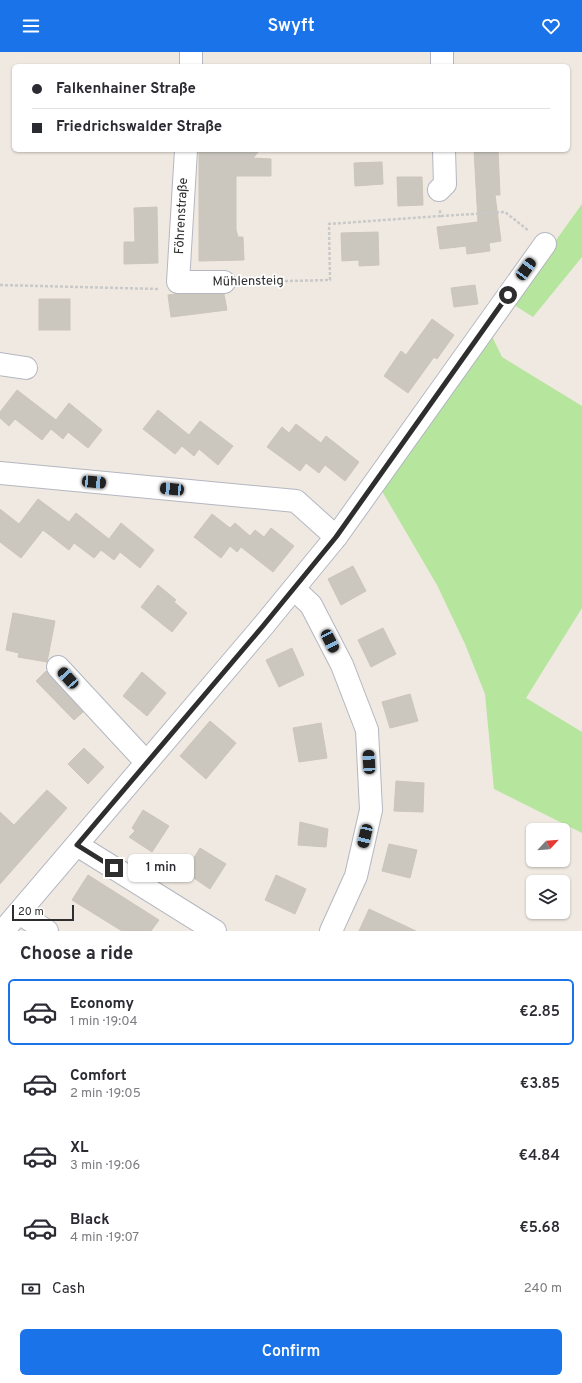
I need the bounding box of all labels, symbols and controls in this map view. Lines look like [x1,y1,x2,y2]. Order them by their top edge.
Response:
icon: menu [20,15,42,37]
text: Swyft [267,15,315,38]
icon: heart [540,15,562,37]
text: Falkenhainer Straße [56,80,196,99]
text: Friedrichswalder Straße [56,118,222,137]
street label: Föhrenstraße [172,177,192,255]
car [514,256,538,282]
street label: Mühlensteig [212,273,284,291]
route start [499,286,517,304]
car [82,475,106,489]
car [160,482,184,496]
car [319,628,341,654]
car [56,665,80,691]
car [362,750,376,774]
car [356,823,374,849]
north arrow [526,823,570,867]
map controls [526,823,570,919]
callout: 1 min [128,854,194,882]
route end [105,859,123,877]
text: 1 min [146,860,176,876]
button: layers [526,875,570,919]
scale bar [12,903,74,922]
text: 20 m [18,905,44,919]
text: Choose a ride [20,943,133,966]
icon: car [22,994,58,1030]
text: Economy [70,995,134,1014]
text: €2.85 [519,1003,560,1022]
text: 1 min · 19:04 [70,1014,138,1030]
icon: car [22,1066,58,1102]
text: Comfort [70,1067,127,1086]
text: €3.85 [520,1075,560,1094]
text: 2 min · 19:05 [70,1086,141,1102]
icon: car [22,1138,58,1174]
text: XL [70,1139,88,1158]
text: €4.84 [519,1147,560,1166]
text: 3 min · 19:06 [70,1158,140,1174]
icon: car [22,1210,58,1246]
text: Black [70,1211,110,1230]
text: €5.68 [519,1219,560,1238]
text: 4 min · 19:07 [70,1230,139,1246]
icon: cash [20,1278,42,1300]
text: Cash [52,1280,85,1299]
text: 240 m [524,1281,562,1297]
button: Confirm [20,1329,562,1375]

